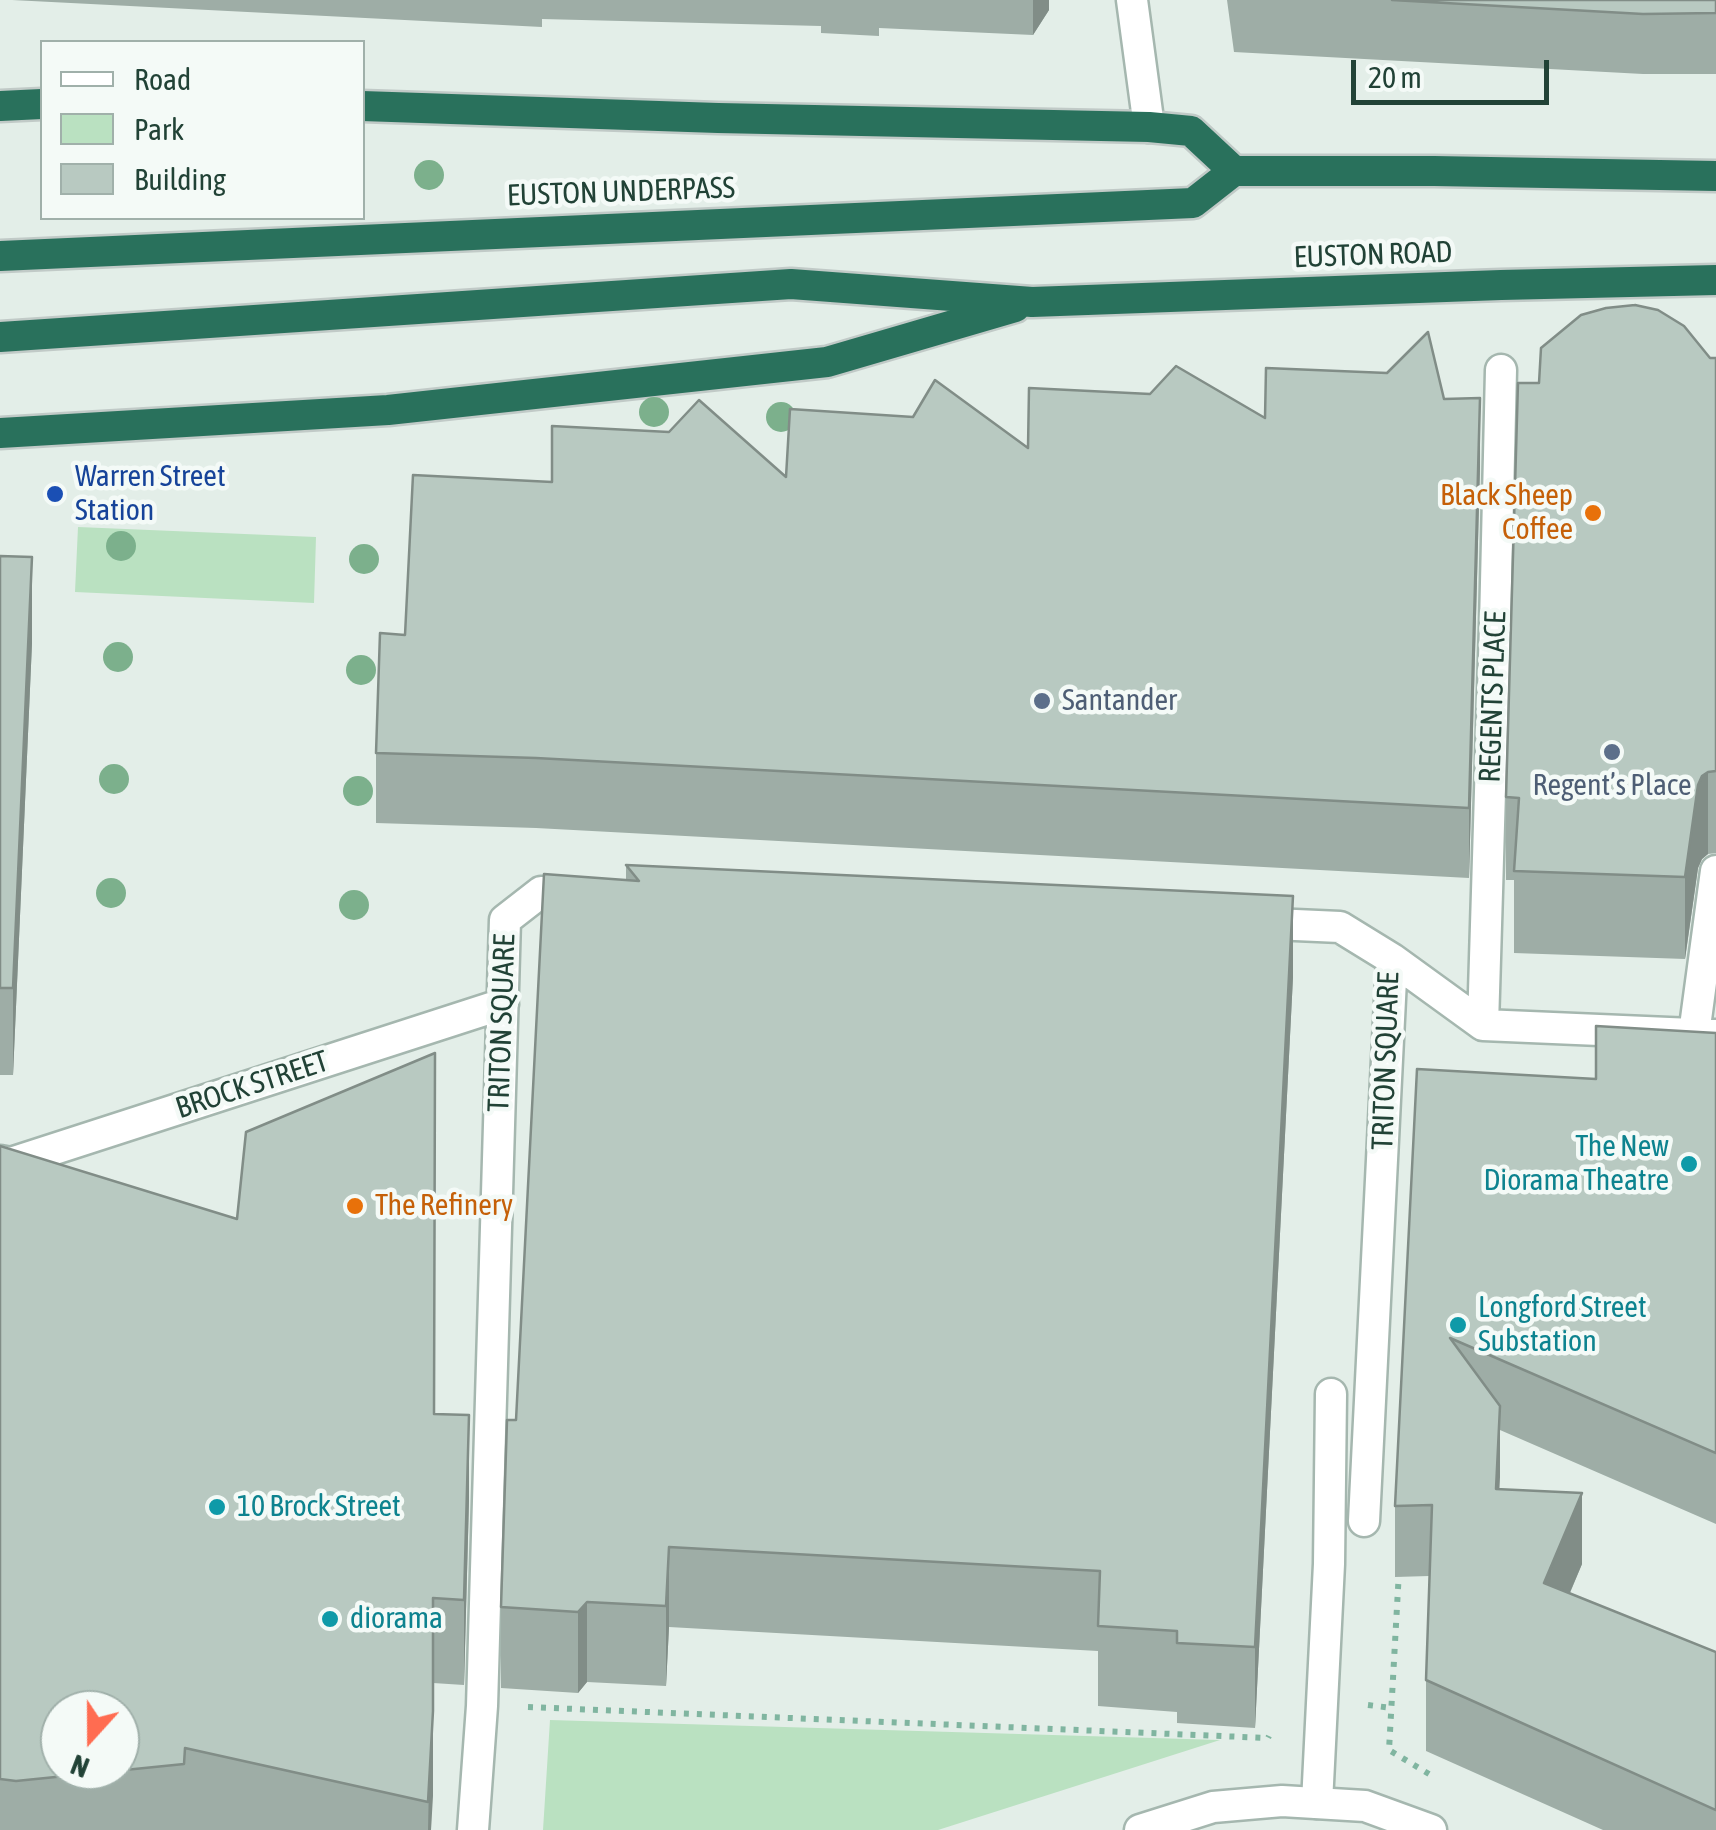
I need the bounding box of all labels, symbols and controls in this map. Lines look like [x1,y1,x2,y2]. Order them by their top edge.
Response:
legend [40,40,365,220]
scale bar [1356,40,1554,102]
text: 20 m [1368,60,1422,94]
text: Road [134,62,191,96]
text: Park [134,112,184,146]
text: Building [134,162,226,196]
street label: EUSTON UNDERPASS [506,170,736,214]
street label: EUSTON ROAD [1293,234,1453,276]
place label: Warren Street Station [75,459,226,530]
place label: Black Sheep Coffee [1440,478,1573,548]
marker: Warren Street Station [44,483,66,505]
marker: Black Sheep Coffee [1582,502,1604,524]
street label: REGENTS PLACE [1472,611,1514,783]
place label: Santander [1062,683,1177,719]
marker: Santander [1031,690,1053,712]
marker: Regent’s Place [1601,741,1623,763]
place label: Regent’s Place [1532,768,1692,804]
street label: TRITON SQUARE [481,933,523,1113]
street label: TRITON SQUARE [1365,971,1407,1151]
street label: BROCK STREET [171,1043,333,1127]
place label: The New Diorama Theatre [1484,1129,1669,1200]
marker: The New Diorama Theatre [1678,1153,1700,1175]
place label: The Refinery [375,1188,513,1224]
marker: The Refinery [344,1195,366,1217]
place label: Longford Street Substation [1478,1290,1647,1360]
marker: Longford Street Substation [1447,1314,1469,1336]
place label: 10 Brock Street [237,1489,401,1525]
marker: 10 Brock Street [206,1496,228,1518]
place label: diorama [350,1601,443,1637]
marker: diorama [319,1608,341,1630]
north arrow [40,1690,140,1790]
text: N [67,1748,93,1784]

